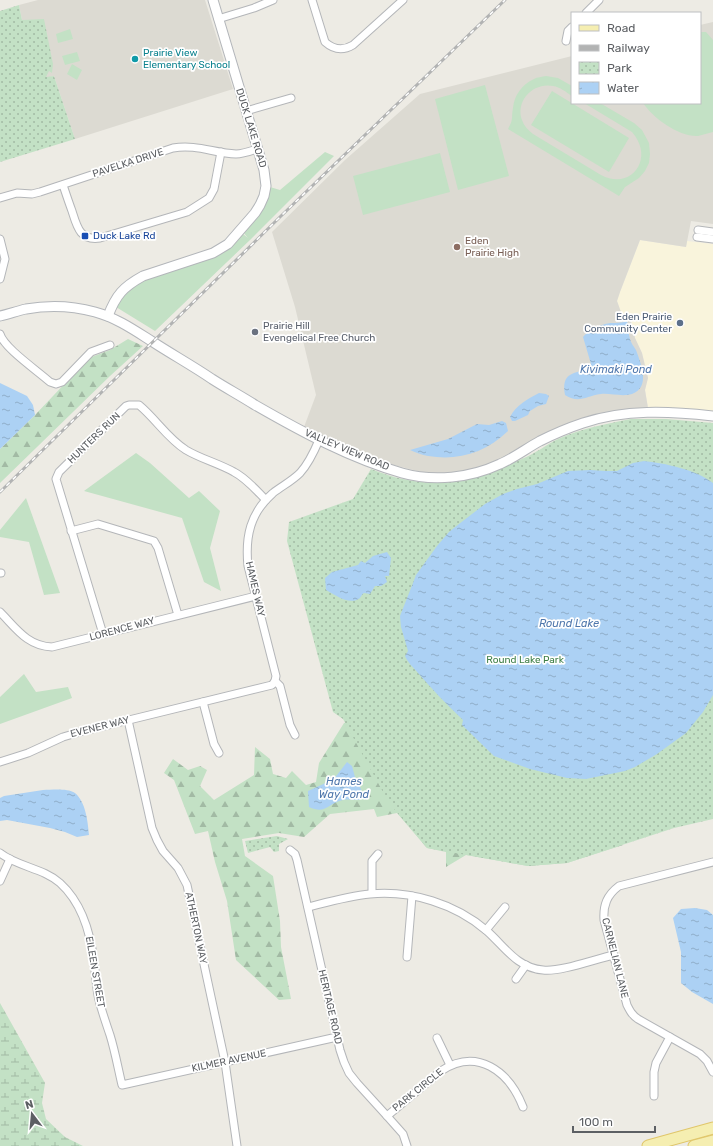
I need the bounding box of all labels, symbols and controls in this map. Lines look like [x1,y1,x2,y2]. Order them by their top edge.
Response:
legend [571,12,701,104]
text: Road [607,21,635,35]
text: Railway [607,41,650,55]
place label: Prairie View Elementary School [143,47,230,71]
marker: Prairie View Elementary School [130,54,140,64]
text: Park [607,61,633,75]
text: Water [607,81,639,95]
street label: DUCK LAKE ROAD [233,87,269,169]
street label: PAVELKA DRIVE [91,146,165,180]
place label: Duck Lake Rd [93,230,156,242]
marker: Duck Lake Rd [80,231,90,241]
place label: Eden Prairie High [465,235,519,259]
marker: Eden Prairie High [452,242,462,252]
place label: Eden Prairie Community Center [584,311,672,335]
marker: Eden Prairie Community Center [675,318,685,328]
place label: Prairie Hill Evengelical Free Church [263,320,375,344]
marker: Prairie Hill Evengelical Free Church [250,327,260,337]
water label: Kivimaki Pond [580,363,652,376]
street label: HUNTERS RUN [65,410,123,466]
street label: VALLEY VIEW ROAD [303,427,391,473]
street label: HAMES WAY [243,560,267,618]
street label: LORENCE WAY [88,614,156,643]
water label: Round Lake [539,617,599,630]
park label: Round Lake Park [486,654,565,666]
street label: EVENER WAY [69,714,131,740]
water label: Hames Way Pond [319,775,370,801]
street label: ATHERTON WAY [183,891,210,966]
street label: CARNELIAN LANE [599,916,631,1000]
street label: EILEEN STREET [83,935,107,1009]
street label: HERITAGE ROAD [316,969,344,1046]
street label: KILMER AVENUE [191,1047,267,1075]
street label: PARK CIRCLE [390,1066,446,1114]
north arrow [12,1094,52,1134]
text: N [24,1098,35,1112]
scale bar [573,1108,655,1134]
text: 100 m [579,1115,613,1129]

